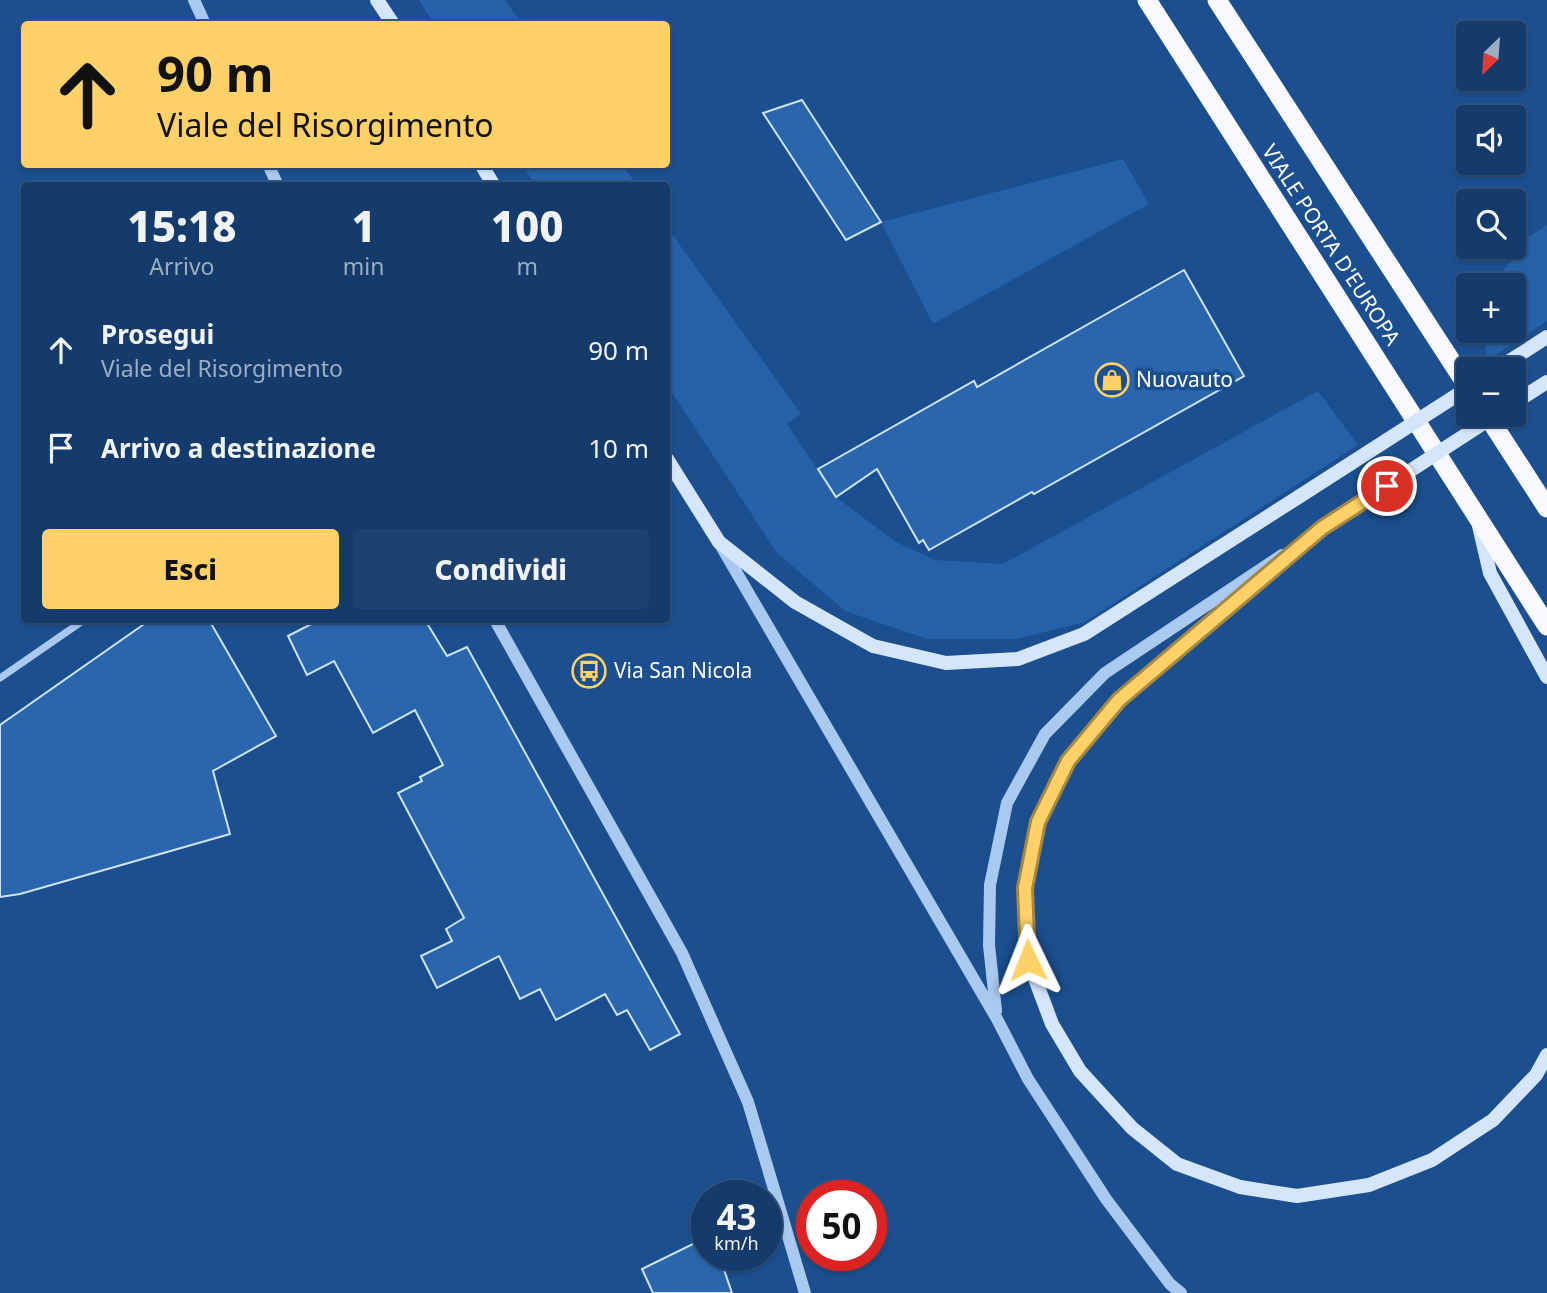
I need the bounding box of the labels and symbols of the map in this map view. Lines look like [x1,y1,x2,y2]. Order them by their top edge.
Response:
north arrow [1456,21,1526,91]
street label: VIALE PORTA D'EUROPA [1256,139,1408,351]
shop icon: Nuovauto [1093,361,1131,399]
place label: Nuovauto [1136,365,1233,393]
pin [1357,456,1417,516]
bus stop icon: Via San Nicola [570,652,608,690]
place label: Via San Nicola [614,656,752,684]
position arrow [991,923,1065,997]
speed limit sign: 50 [796,1180,887,1271]

